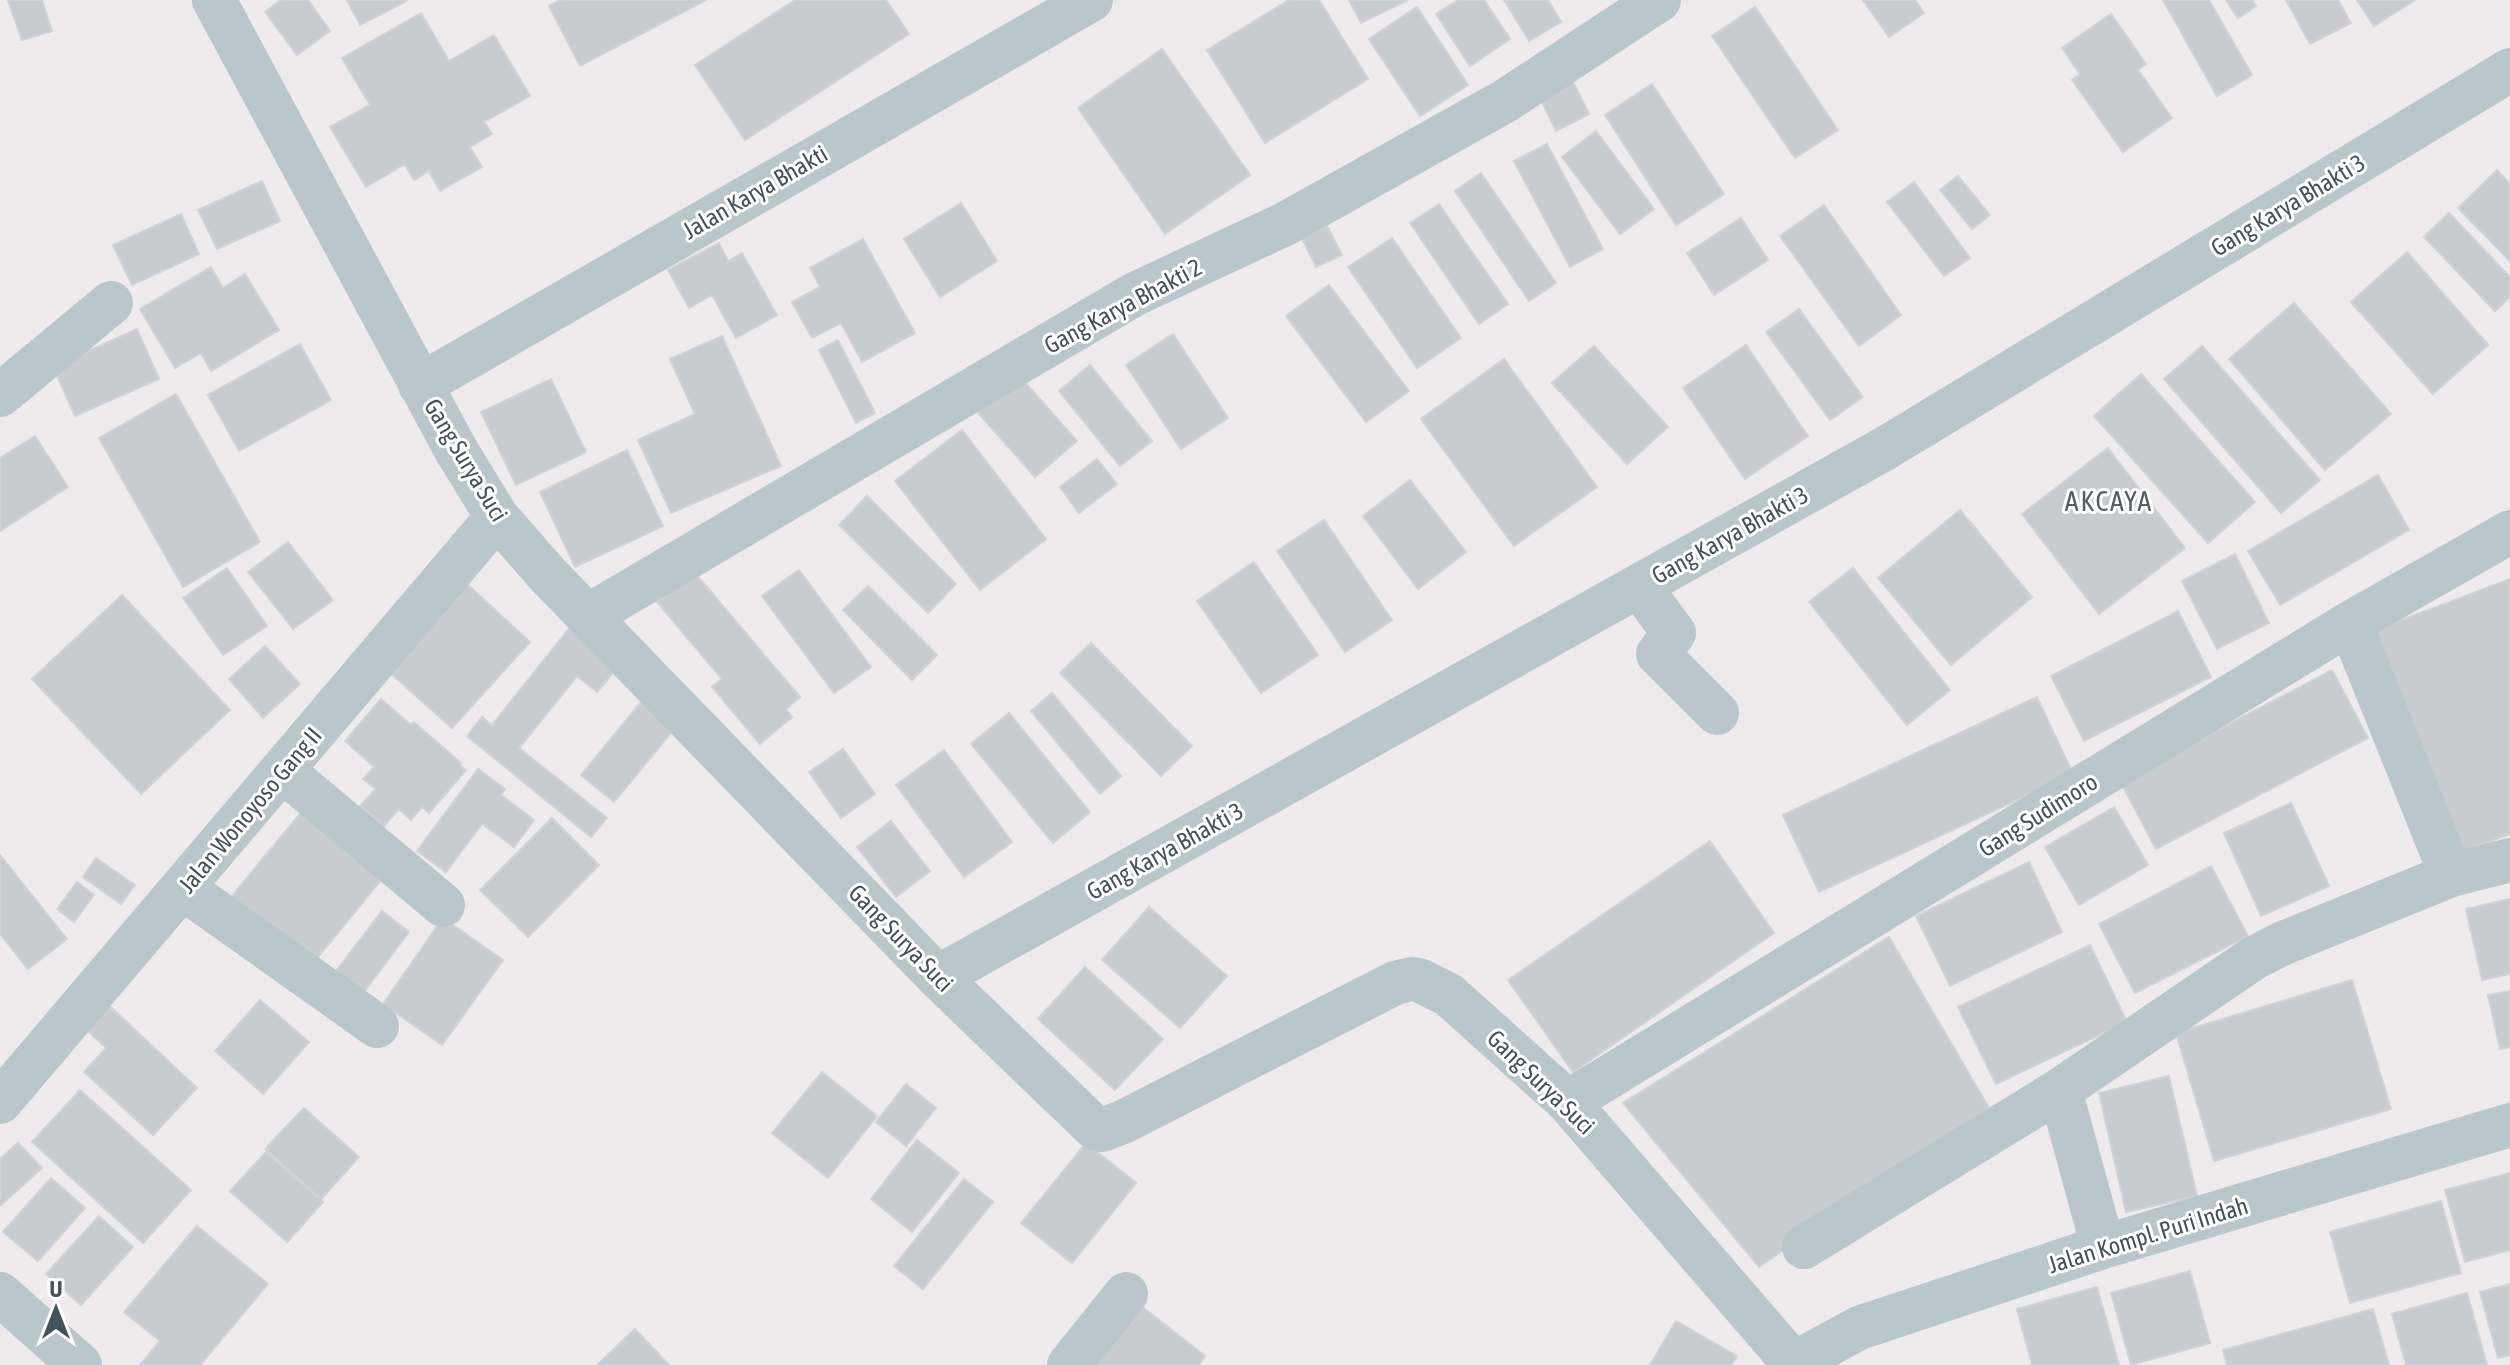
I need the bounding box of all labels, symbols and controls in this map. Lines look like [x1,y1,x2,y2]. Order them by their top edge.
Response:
street label: Jalan Karya Bhakti [678,140,832,244]
street label: Gang Karya Bhakti 3 [2206,148,2370,262]
street label: Gang Karya Bhakti 2 [1040,253,1206,359]
street label: Gang Surya Suci [419,394,513,526]
street label: Gang Karya Bhakti 3 [1647,481,1813,589]
district label: AKCAYA [2065,485,2153,517]
street label: Jalan Wonoyoso Gang II [173,722,327,898]
street label: Gang Sudimoro [1974,768,2102,862]
street label: Gang Karya Bhakti 3 [1082,797,1248,905]
street label: Gang Surya Suci [843,879,959,997]
street label: Gang Surya Suci [1482,1024,1600,1140]
street label: Jalan Kompl. Puri Indah [2045,1192,2251,1278]
north arrow [16,1269,96,1349]
text: U [50,1276,62,1302]

